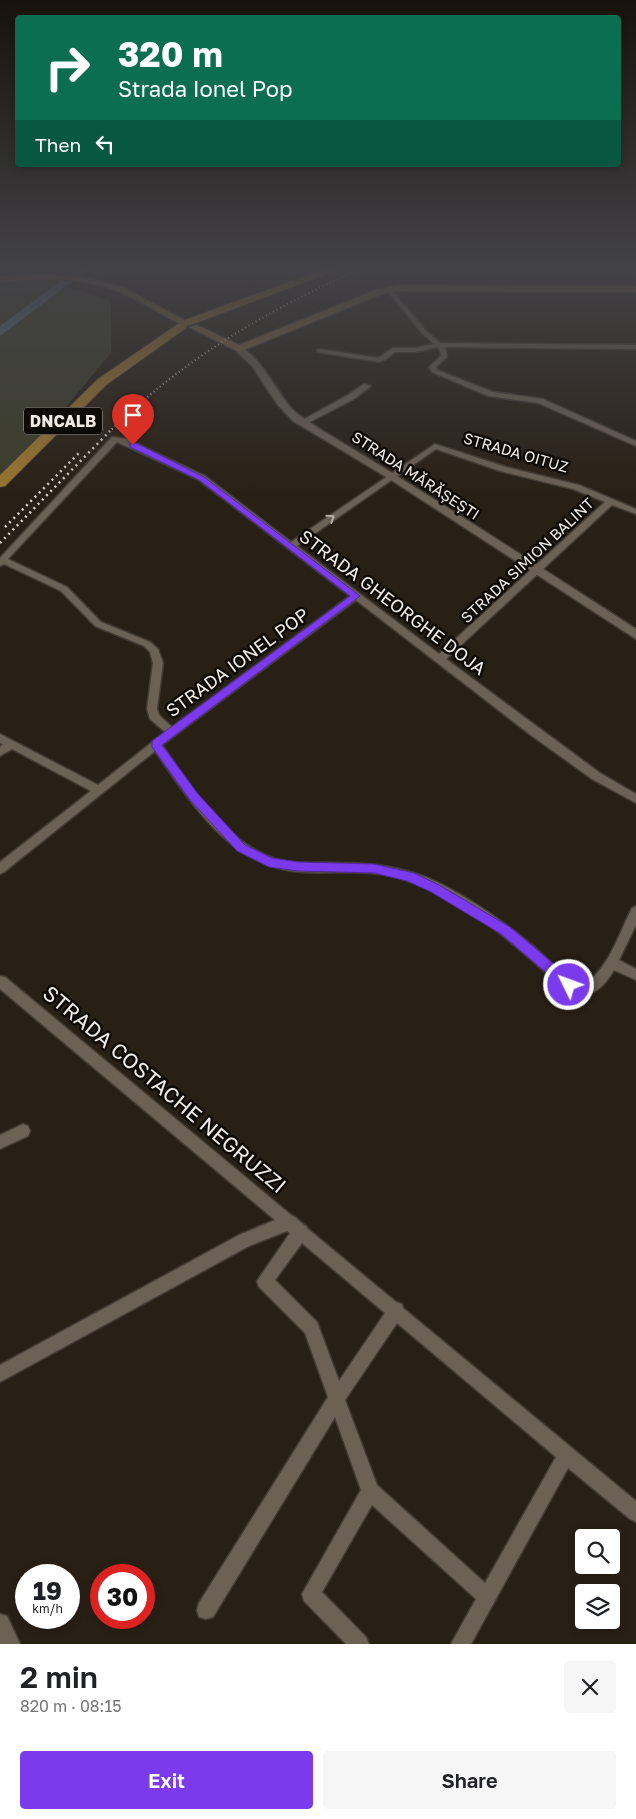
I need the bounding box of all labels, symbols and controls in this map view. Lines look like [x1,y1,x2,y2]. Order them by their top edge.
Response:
text: 320 m [118,33,223,75]
icon: right [35,35,100,100]
text: Strada Ionel Pop [118,75,293,102]
icon: left [91,130,119,158]
text: Then [35,133,81,156]
pin [112,394,154,445]
icon: arrive [119,401,147,429]
road number: DNCALB [24,408,102,434]
street label: STRADA MĂRĂȘEȘTI [349,427,483,523]
street label: STRADA OITUZ [462,428,570,476]
street label: STRADA SIMION BALINT [457,494,597,626]
one-way arrow [325,515,335,524]
street label: STRADA GHEORGHE DOJA [295,525,491,679]
street label: STRADA IONEL POP [161,603,313,721]
position arrow [542,958,594,1010]
street label: STRADA COSTACHE NEGRUZZI [38,980,292,1198]
map controls [575,1529,620,1629]
button: search [575,1529,620,1574]
speed limit sign: 30 [90,1564,155,1629]
text: 19 [33,1575,62,1606]
button: layers [575,1584,620,1629]
text: km/h [32,1601,63,1616]
text: 2 min [20,1659,98,1695]
button: close [564,1661,616,1713]
text: 820 m · 08:15 [20,1696,121,1716]
button: Exit [20,1751,313,1809]
button: Share [323,1751,616,1809]

